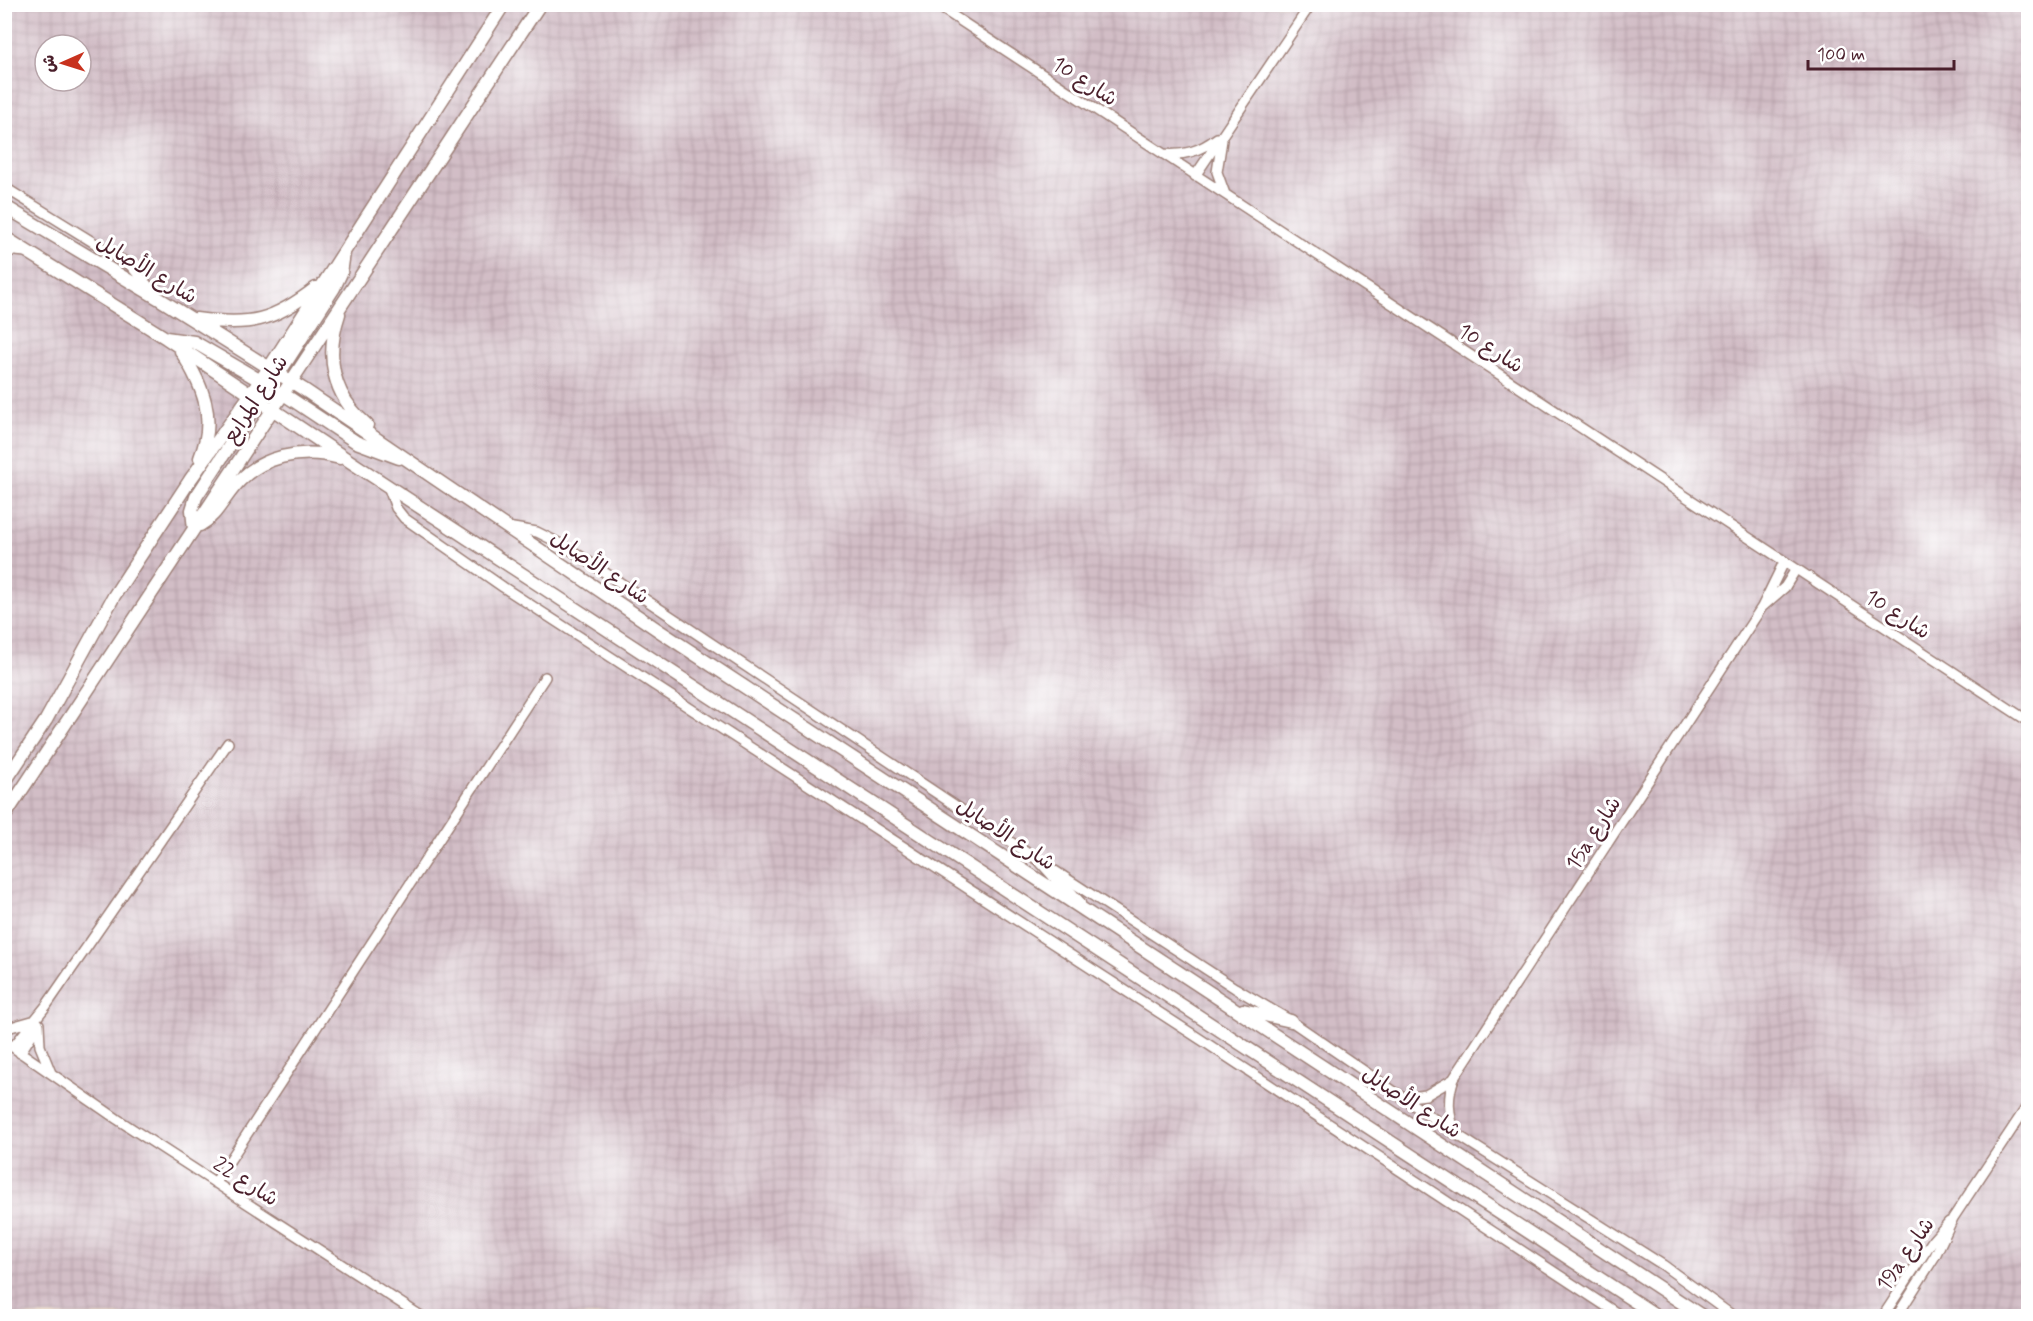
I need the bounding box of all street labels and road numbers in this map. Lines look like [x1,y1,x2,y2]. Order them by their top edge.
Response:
street label: شارع 10 [1046,50,1122,113]
street label: شارع الأصايل [91,228,203,311]
street label: شارع 10 [1452,317,1528,380]
street label: شارع المرابع [217,350,295,449]
street label: شارع الأصايل [545,524,655,611]
street label: شارع 10 [1859,583,1935,646]
street label: شارع الأصايل [950,791,1061,877]
street label: 15a شارع [1560,791,1628,876]
street label: شارع الأصايل [1356,1059,1467,1145]
street label: شارع 22 [207,1150,283,1213]
street label: 19a شارع [1870,1212,1941,1297]

